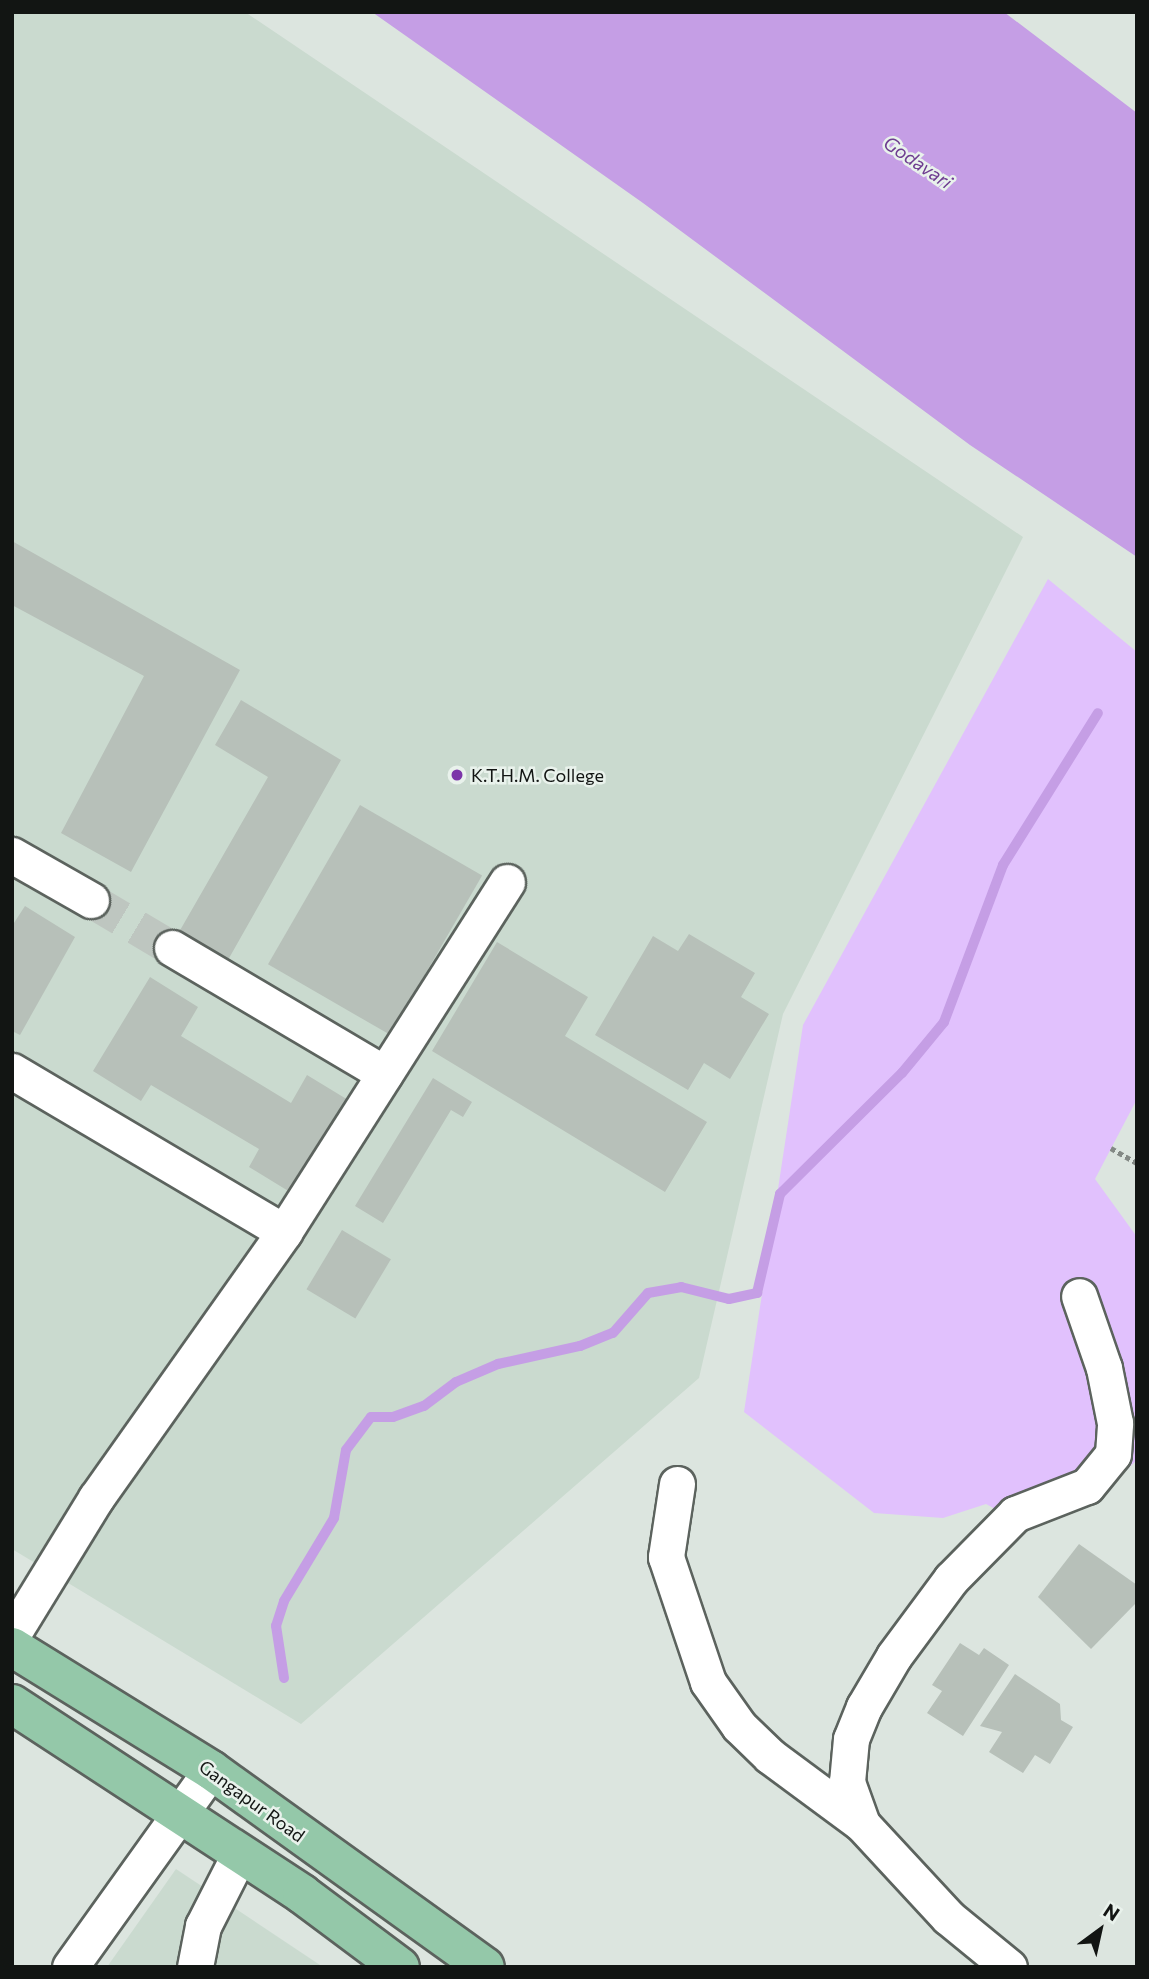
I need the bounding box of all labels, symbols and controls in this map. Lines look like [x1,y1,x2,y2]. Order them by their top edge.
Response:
water label: Godavari [879,131,957,193]
place label: K.T.H.M. College [471,764,604,786]
marker: K.T.H.M. College [449,767,465,783]
street label: Gangapur Road [195,1755,309,1847]
north arrow [1065,1895,1135,1965]
text: N [1099,1898,1124,1925]

